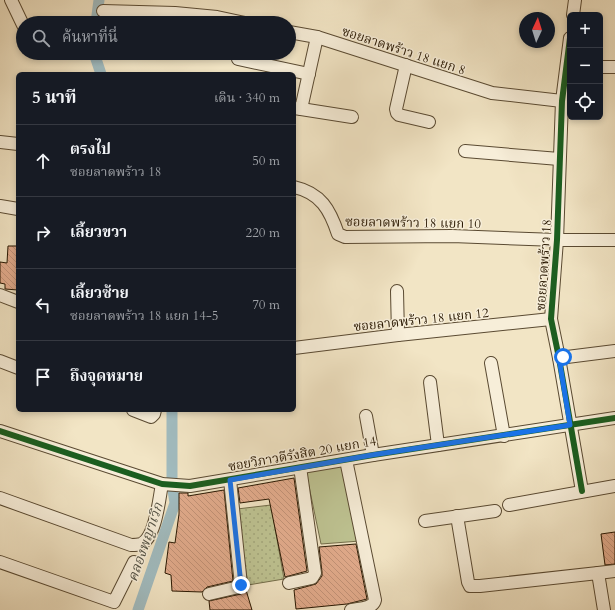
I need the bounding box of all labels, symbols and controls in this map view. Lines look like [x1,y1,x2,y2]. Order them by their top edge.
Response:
north arrow [519,12,555,48]
map controls [567,12,603,120]
button: + [567,12,603,48]
search box [16,16,296,60]
street label: ซอยลาดพร้าว 18 แยก 8 [339,22,468,79]
icon: search [30,27,52,49]
text: ค้นหาที่นี่ [62,27,118,47]
button: − [567,48,603,84]
button: locate [567,84,603,120]
text: 5 นาที [32,86,76,109]
text: เดิน · 340 m [214,89,280,107]
text: ตรงไป [70,139,111,159]
icon: ahead [32,150,54,172]
text: 50 m [252,152,280,170]
text: ซอยลาดพร้าว 18 [70,163,161,181]
street label: ซอยลาดพร้าว 18 แยก 10 [345,213,481,233]
street label: ซอยลาดพร้าว 18 [532,219,556,311]
icon: right [32,222,54,244]
text: เลี้ยวขวา [70,222,127,242]
text: 220 m [246,224,280,242]
text: เลี้ยวซ้าย [70,283,129,303]
icon: left [32,294,54,316]
text: 70 m [252,296,280,314]
street label: ซอยลาดพร้าว 18 แยก 12 [353,304,490,336]
text: ซอยลาดพร้าว 18 แยก 14-5 [70,307,218,325]
route start [554,348,572,366]
icon: arrive [32,366,54,388]
text: ถึงจุดหมาย [70,366,143,386]
street label: ซอยวิภาวดีรังสิต 20 แยก 14 [227,432,378,476]
water label: คลองพญาเวิก [123,500,168,584]
route end [232,576,250,594]

